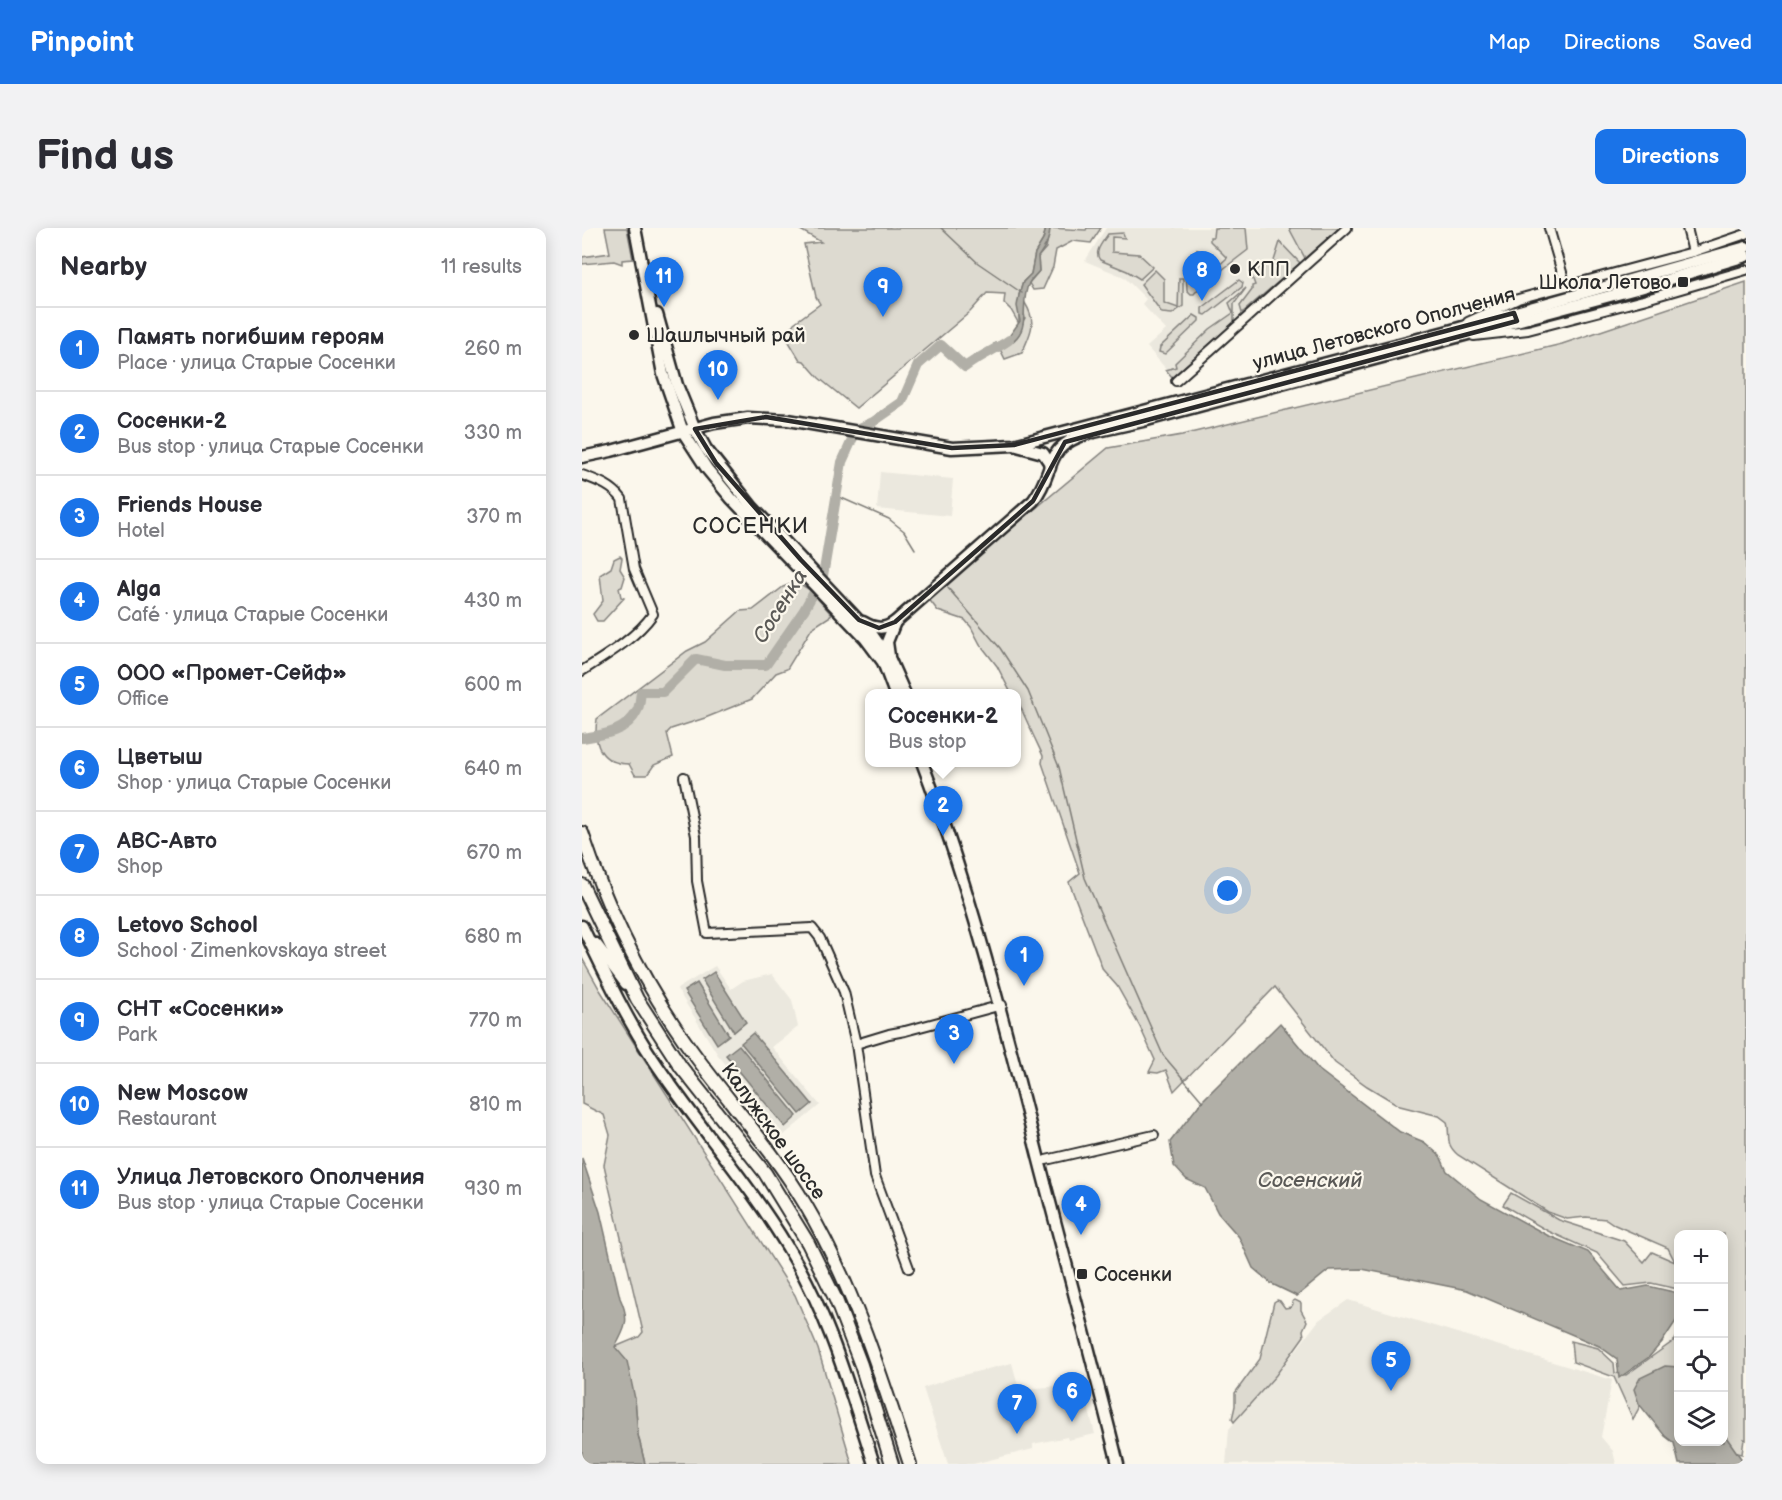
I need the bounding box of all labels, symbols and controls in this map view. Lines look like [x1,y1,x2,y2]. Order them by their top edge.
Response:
text: Pinpoint [30,26,134,59]
text: Map [1488,30,1531,55]
text: Directions [1564,30,1660,55]
text: Saved [1693,30,1752,55]
button: Directions [1595,129,1746,184]
text: Find us [36,131,174,182]
pin: 8 [1182,251,1222,301]
text: Nearby [60,252,147,283]
text: 11 results [441,255,522,279]
pin: 11 [644,257,683,307]
place label: КПП [1247,258,1290,282]
marker: КПП [1228,262,1242,276]
pin: 9 [864,268,902,317]
place label: Школа Летово [1538,271,1671,295]
marker: Школа Летово [1676,275,1690,289]
street label: улица Летовского Ополчения [1250,282,1518,376]
text: Память погибшим героям [117,324,385,351]
place label: Шашлычный рай [646,324,806,348]
marker: Шашлычный рай [627,328,641,342]
text: 1 [75,337,84,361]
text: 260 m [464,337,522,361]
pin: 10 [698,350,738,400]
text: Place · улица Старые Сосенки [117,351,396,375]
text: Сосенки-2 [117,408,227,435]
text: 2 [74,421,85,445]
text: 330 m [464,421,522,445]
text: Bus stop · улица Старые Сосенки [117,435,424,459]
text: Friends House [117,492,262,519]
text: 3 [74,505,85,529]
text: 370 m [466,505,522,529]
district label: СОСЕНКИ [692,513,810,540]
text: Hotel [117,519,165,543]
water label: Сосенка [748,565,813,648]
text: Alga [117,576,161,603]
text: 4 [74,589,85,613]
text: 430 m [464,589,522,613]
text: Café · улица Старые Сосенки [117,603,388,627]
text: ООО «Промет-Сейф» [117,660,347,687]
text: 5 [74,673,85,697]
text: 600 m [464,673,522,697]
text: Office [117,687,169,711]
popup [865,689,1021,767]
text: Сосенки-2 [888,703,998,730]
text: Bus stop [888,730,967,754]
text: Цветыш [117,744,203,771]
text: 6 [73,757,86,781]
text: 640 m [464,757,522,781]
text: Shop · улица Старые Сосенки [117,771,391,795]
pin: 2 [924,786,962,836]
text: АВС-Авто [117,828,217,855]
text: 7 [74,841,85,865]
text: 670 m [466,841,522,865]
text: Shop [117,855,163,879]
your location [1213,876,1242,905]
text: Letovo School [117,912,258,939]
text: 8 [73,925,86,949]
text: 680 m [464,925,522,949]
pin: 1 [1004,936,1044,986]
text: School · Zimenkovskaya street [117,939,387,963]
text: СНТ «Сосенки» [117,996,284,1023]
text: 9 [74,1009,85,1033]
text: 770 m [469,1009,522,1033]
pin: 3 [934,1014,974,1064]
text: Park [117,1023,157,1047]
street label: Калужское шоссе [716,1059,831,1204]
text: New Moscow [117,1080,248,1107]
text: 10 [69,1093,90,1117]
text: 810 m [469,1093,522,1117]
text: Restaurant [117,1107,217,1131]
text: Улица Летовского Ополчения [117,1164,425,1191]
water label: Сосенский [1258,1168,1362,1193]
text: 11 [71,1177,88,1201]
text: 930 m [464,1177,522,1201]
pin: 4 [1062,1186,1100,1235]
text: Bus stop · улица Старые Сосенки [117,1191,424,1215]
map controls [1674,1230,1728,1446]
button: + [1674,1230,1728,1284]
place label: Сосенки [1094,1263,1172,1287]
marker: Сосенки [1075,1267,1089,1281]
button: − [1674,1284,1728,1338]
button: locate [1674,1338,1728,1392]
pin: 5 [1372,1342,1410,1391]
pin: 6 [1052,1372,1092,1422]
pin: 7 [998,1384,1036,1434]
button: layers [1674,1392,1728,1446]

